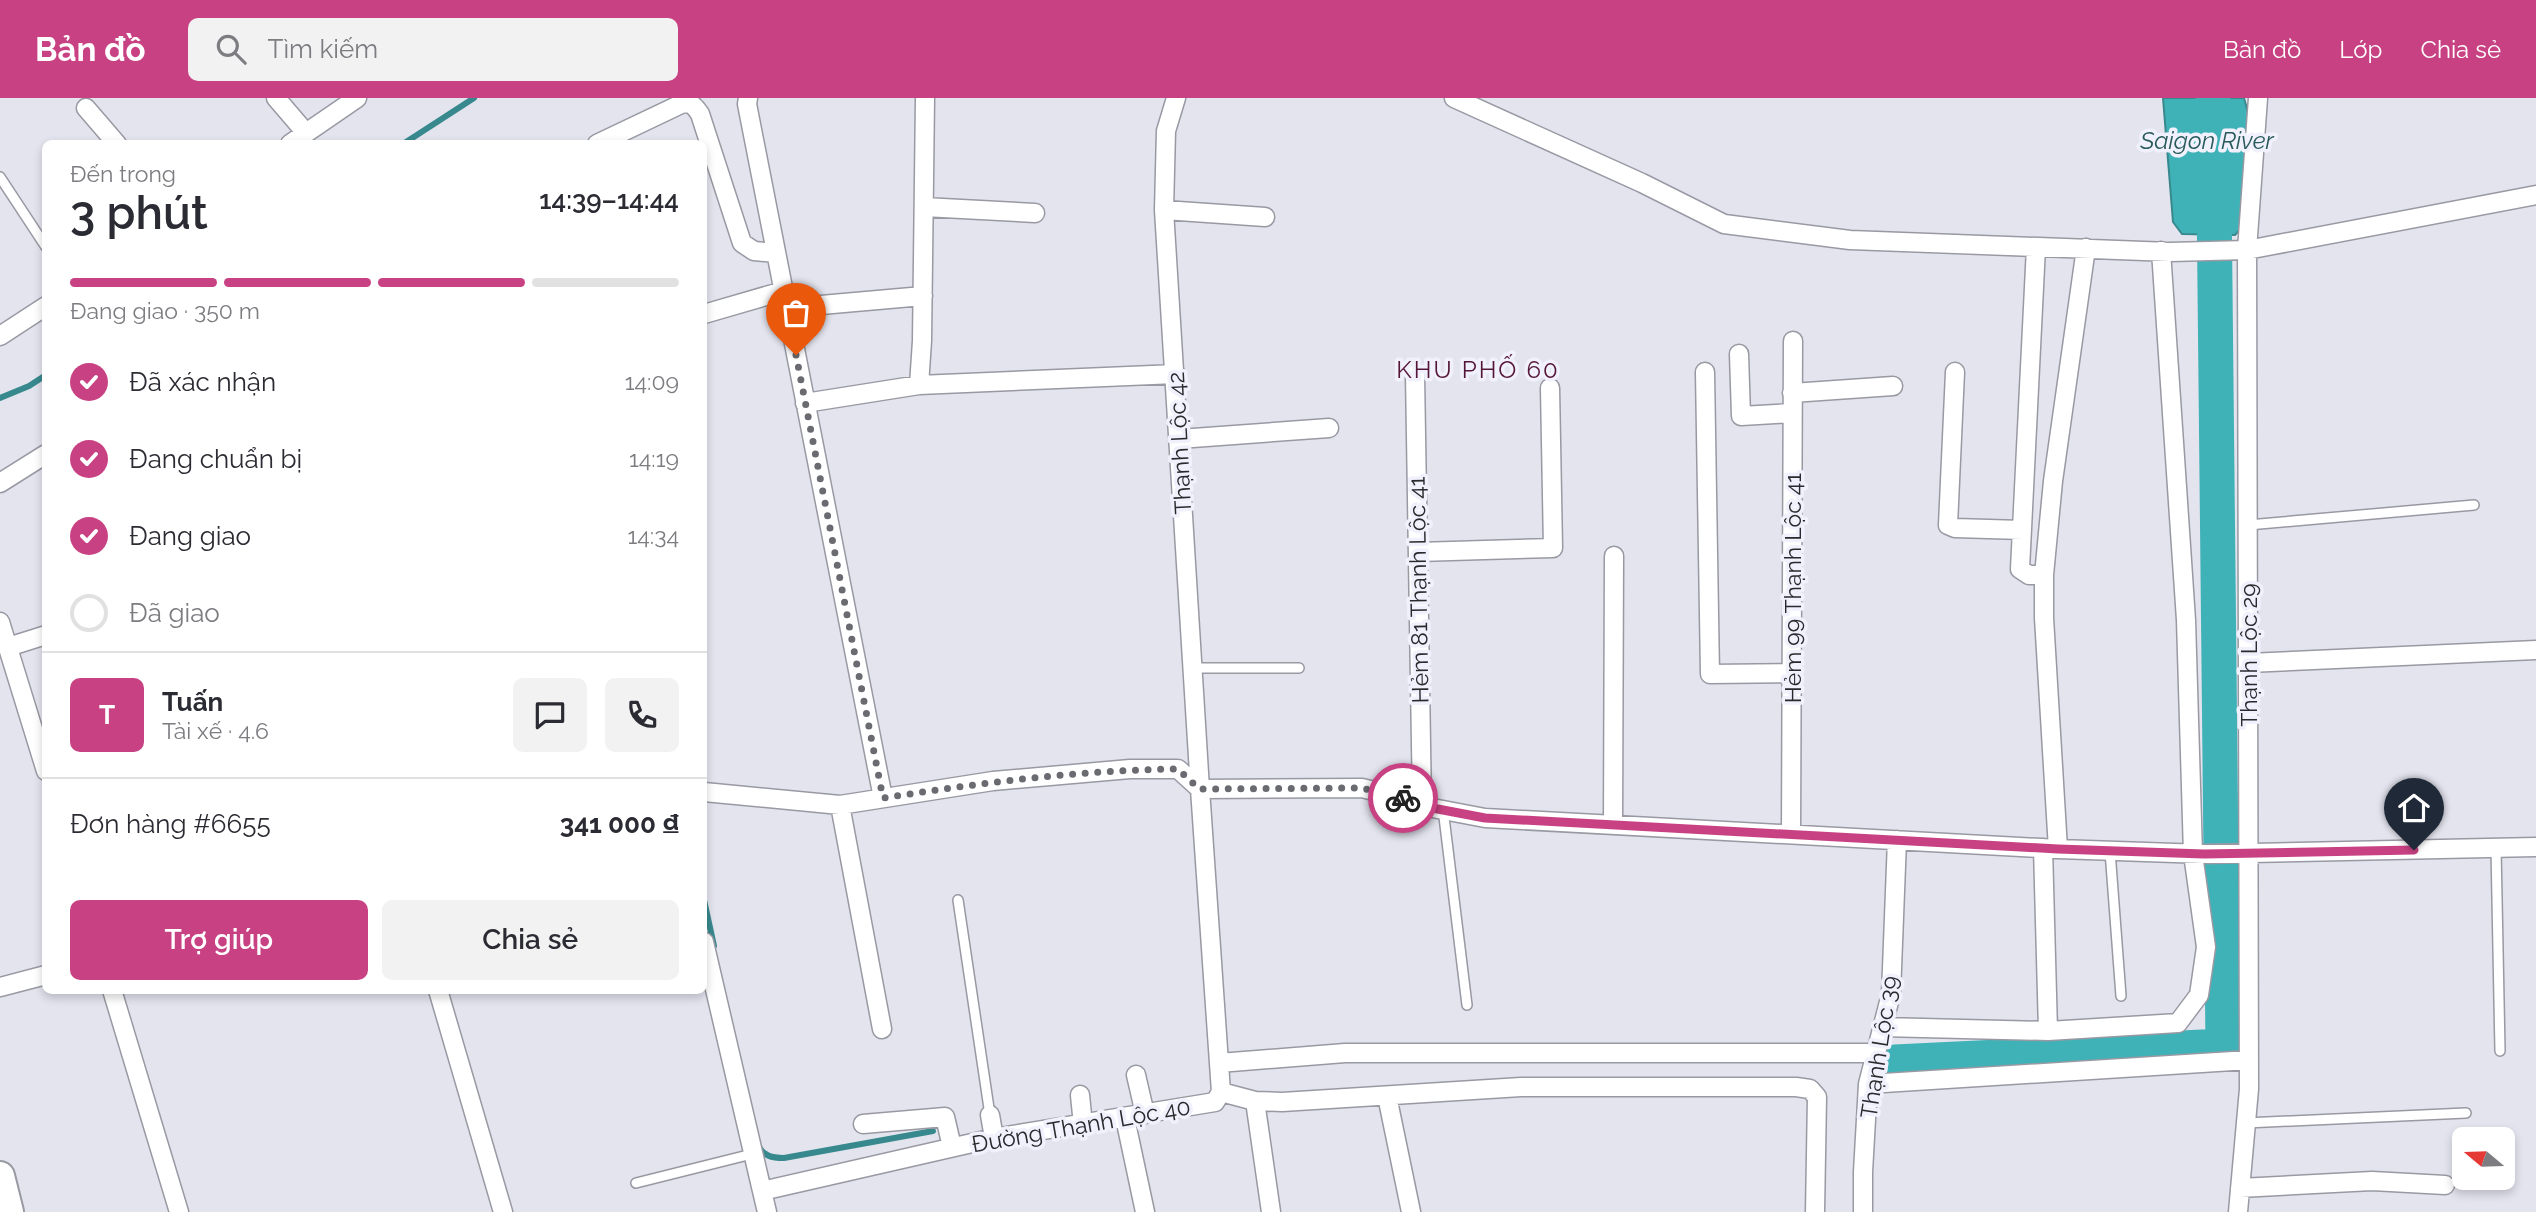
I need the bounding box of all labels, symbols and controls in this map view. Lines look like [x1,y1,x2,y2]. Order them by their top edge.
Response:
search box [188,18,678,81]
text: Bản đồ [35,30,146,69]
icon: search [212,30,250,68]
text: Tìm kiếm [268,34,378,64]
text: Bản đồ [2223,35,2301,64]
text: Lớp [2339,35,2382,64]
text: Chia sẻ [2420,35,2501,64]
water label: Saigon River [2139,126,2275,155]
text: Đến trong [70,160,176,187]
text: 14:39–14:44 [539,185,679,215]
text: 3 phút [70,186,208,240]
pin [766,283,826,355]
icon: bag [777,294,815,332]
text: Đang giao · 350 m [70,297,260,324]
district label: KHU PHỐ 60 [1396,354,1560,384]
icon: check [70,363,108,401]
text: Đã xác nhận [129,367,276,397]
text: 14:09 [625,368,679,395]
street label: Thạnh Lộc 42 [1162,371,1196,515]
icon: check [70,440,108,478]
text: Đang chuẩn bị [129,444,302,474]
text: 14:19 [629,445,679,472]
street label: Hẻm 99 Thạnh Lộc 41 [1779,473,1806,703]
street label: Hẻm 81 Thạnh Lộc 41 [1403,476,1433,704]
icon: check [70,517,108,555]
text: Đang giao [129,521,251,551]
text: 14:34 [627,522,679,549]
street label: Thạnh Lộc 29 [2235,583,2262,727]
text: Đã giao [129,598,220,628]
button: chat [513,678,587,752]
button: phone [605,678,679,752]
text: Tuấn [162,687,223,717]
text: T [99,700,115,730]
text: Tài xế · 4.6 [162,717,269,744]
courier [1368,763,1438,833]
pin [2384,778,2444,850]
icon: bike [1384,779,1422,817]
icon: home [2395,789,2433,827]
text: Đơn hàng #6655 [70,809,271,839]
text: 341 000 ₫ [560,809,679,839]
button: Trợ giúp [70,900,368,980]
button: Chia sẻ [382,900,679,980]
street label: Thạnh Lộc 39 [1854,974,1904,1120]
street label: Đường Thạnh Lộc 40 [970,1092,1192,1158]
north arrow [2452,1127,2515,1190]
map controls [2452,1127,2515,1190]

